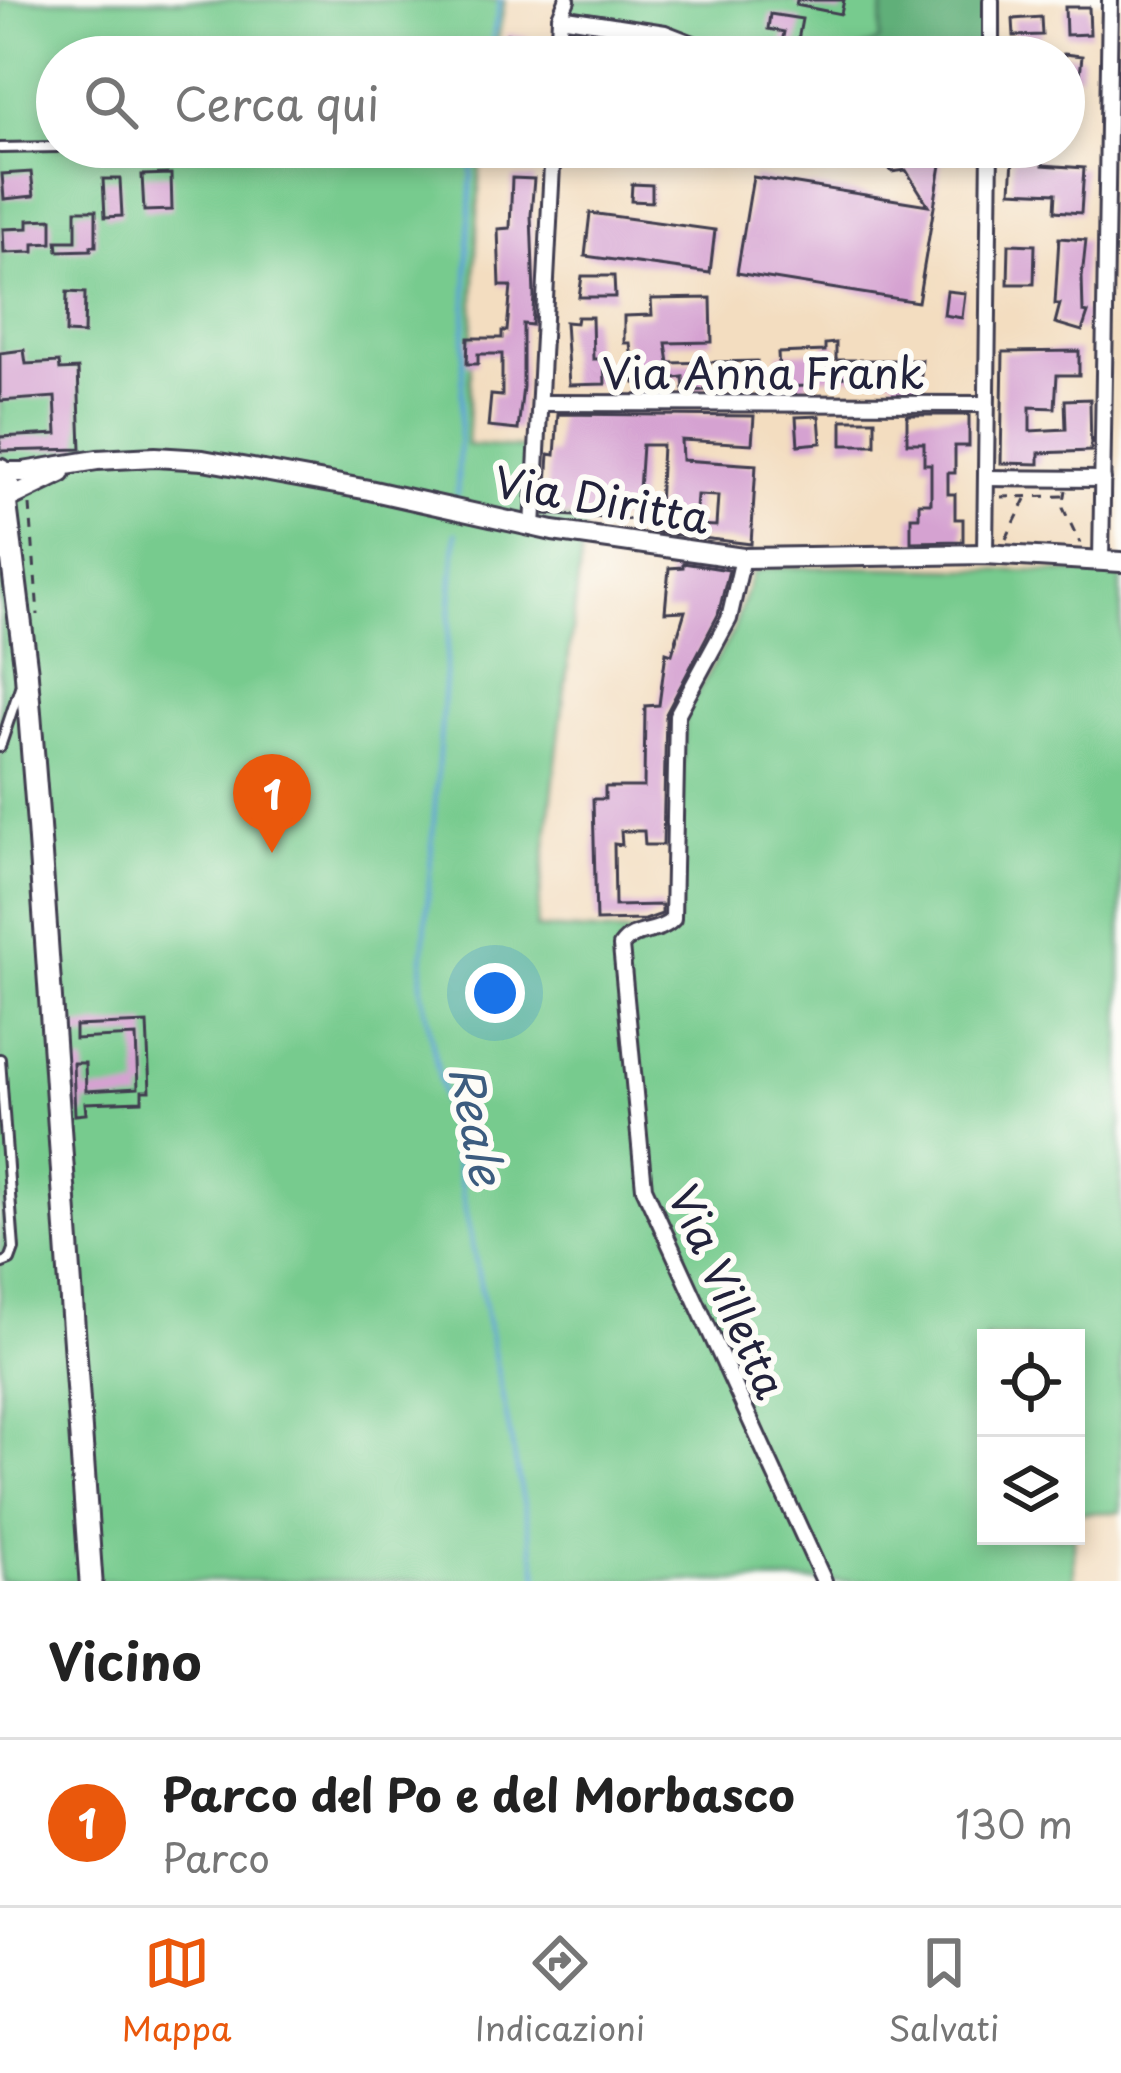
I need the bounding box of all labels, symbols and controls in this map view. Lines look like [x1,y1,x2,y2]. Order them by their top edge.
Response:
search box [36,36,1085,168]
text: Cerca qui [174,68,379,136]
icon: search [78,69,144,135]
street label: Via Anna Frank [602,340,924,403]
street label: Via Diritta [490,448,714,548]
pin: 1 [233,754,311,853]
your location [465,963,525,1023]
water label: Reale [434,1059,524,1192]
street label: Via Villetta [654,1174,804,1408]
map controls [977,1329,1085,1545]
button: locate [977,1329,1085,1437]
button: layers [977,1437,1085,1545]
text: Vicino [48,1621,201,1698]
text: Parco del Po e del Morbasco [162,1759,795,1827]
text: 1 [78,1793,96,1852]
text: 130 m [955,1793,1073,1852]
text: Parco [162,1827,270,1886]
tab: Mappa [122,1930,232,2052]
tab: Indicazioni [475,1930,645,2052]
tab: Salvati [888,1930,999,2052]

